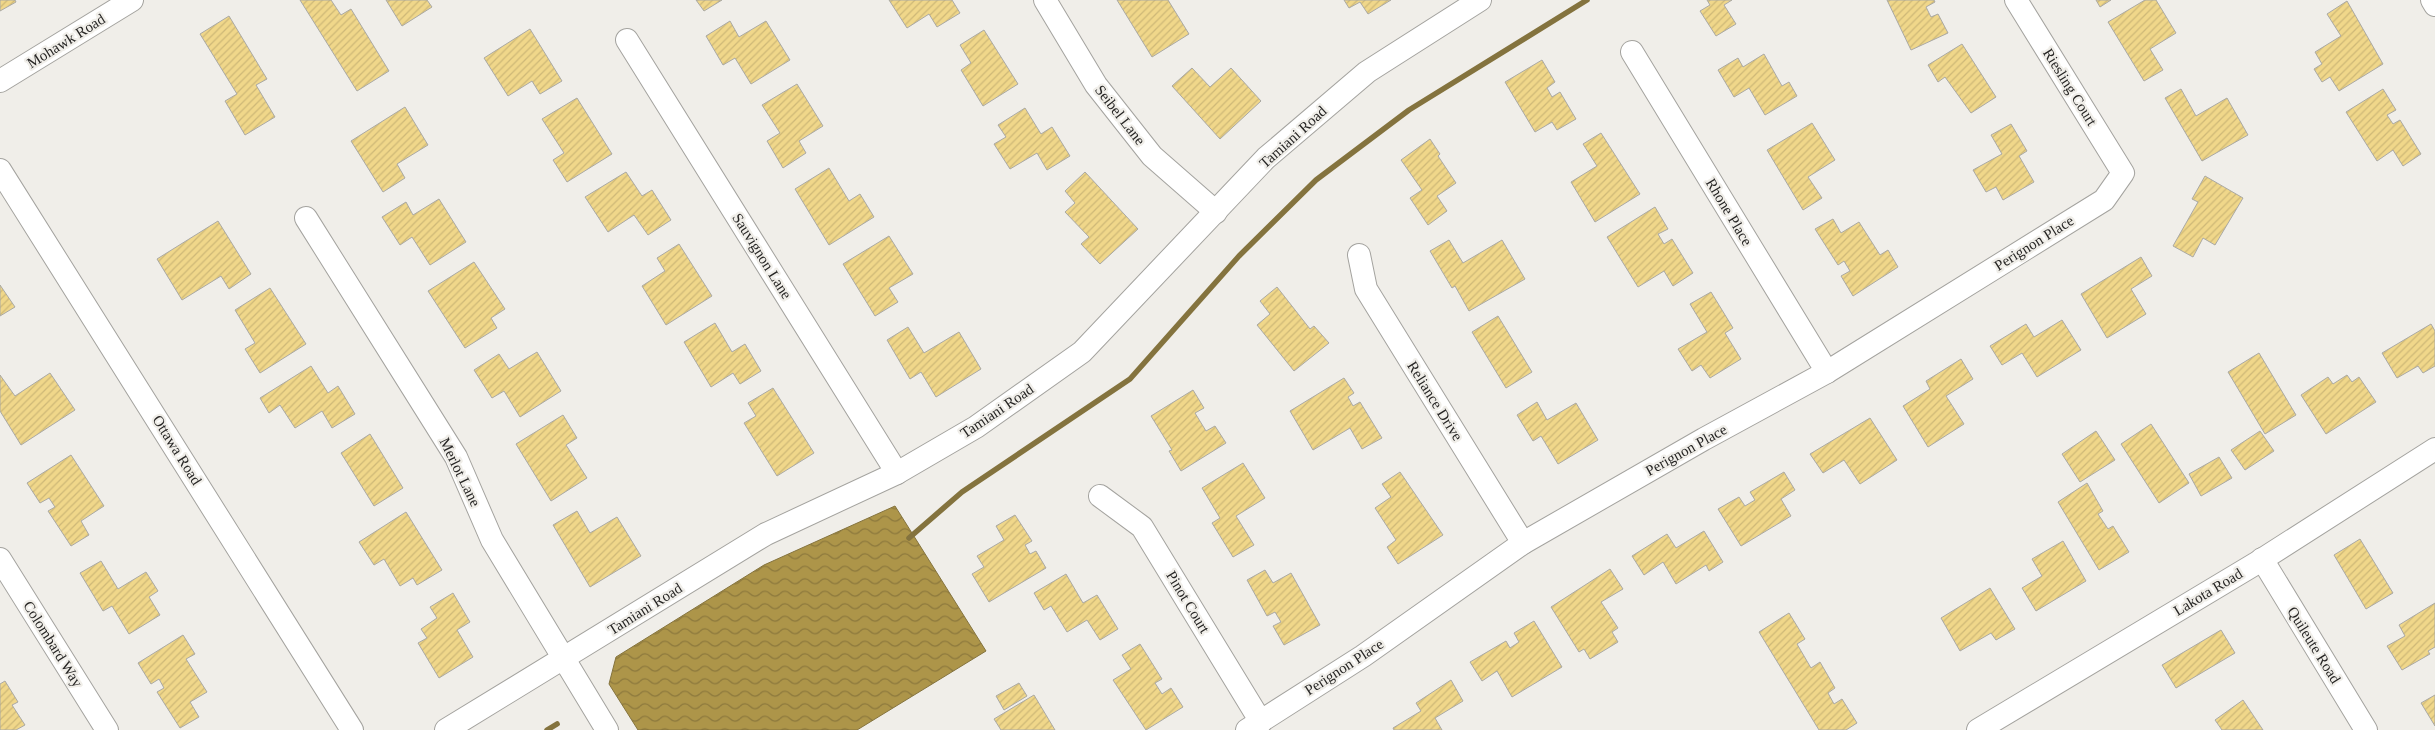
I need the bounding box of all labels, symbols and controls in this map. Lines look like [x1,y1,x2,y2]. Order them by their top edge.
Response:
street label: Mohawk Road [24,10,108,71]
street label: Riesling Court [2040,45,2101,129]
street label: Seibel Lane [1092,82,1148,148]
street label: Tamiani Road [1256,103,1330,171]
street label: Rhone Place [1703,176,1755,249]
street label: Sauvignon Lane [729,210,795,302]
street label: Perignon Place [1991,212,2077,274]
street label: Reliance Drive [1404,358,1466,444]
street label: Tamiani Road [958,381,1037,441]
street label: Ottawa Road [149,412,205,488]
street label: Perignon Place [1643,421,1730,479]
street label: Merlot Lane [436,435,484,509]
street label: Lakota Road [2171,565,2246,619]
street label: Pinot Court [1163,568,1213,637]
street label: Tamiani Road [605,580,685,638]
street label: Colombard Way [20,598,86,690]
street label: Quileute Road [2284,604,2344,687]
street label: Perignon Place [1302,635,1387,698]

